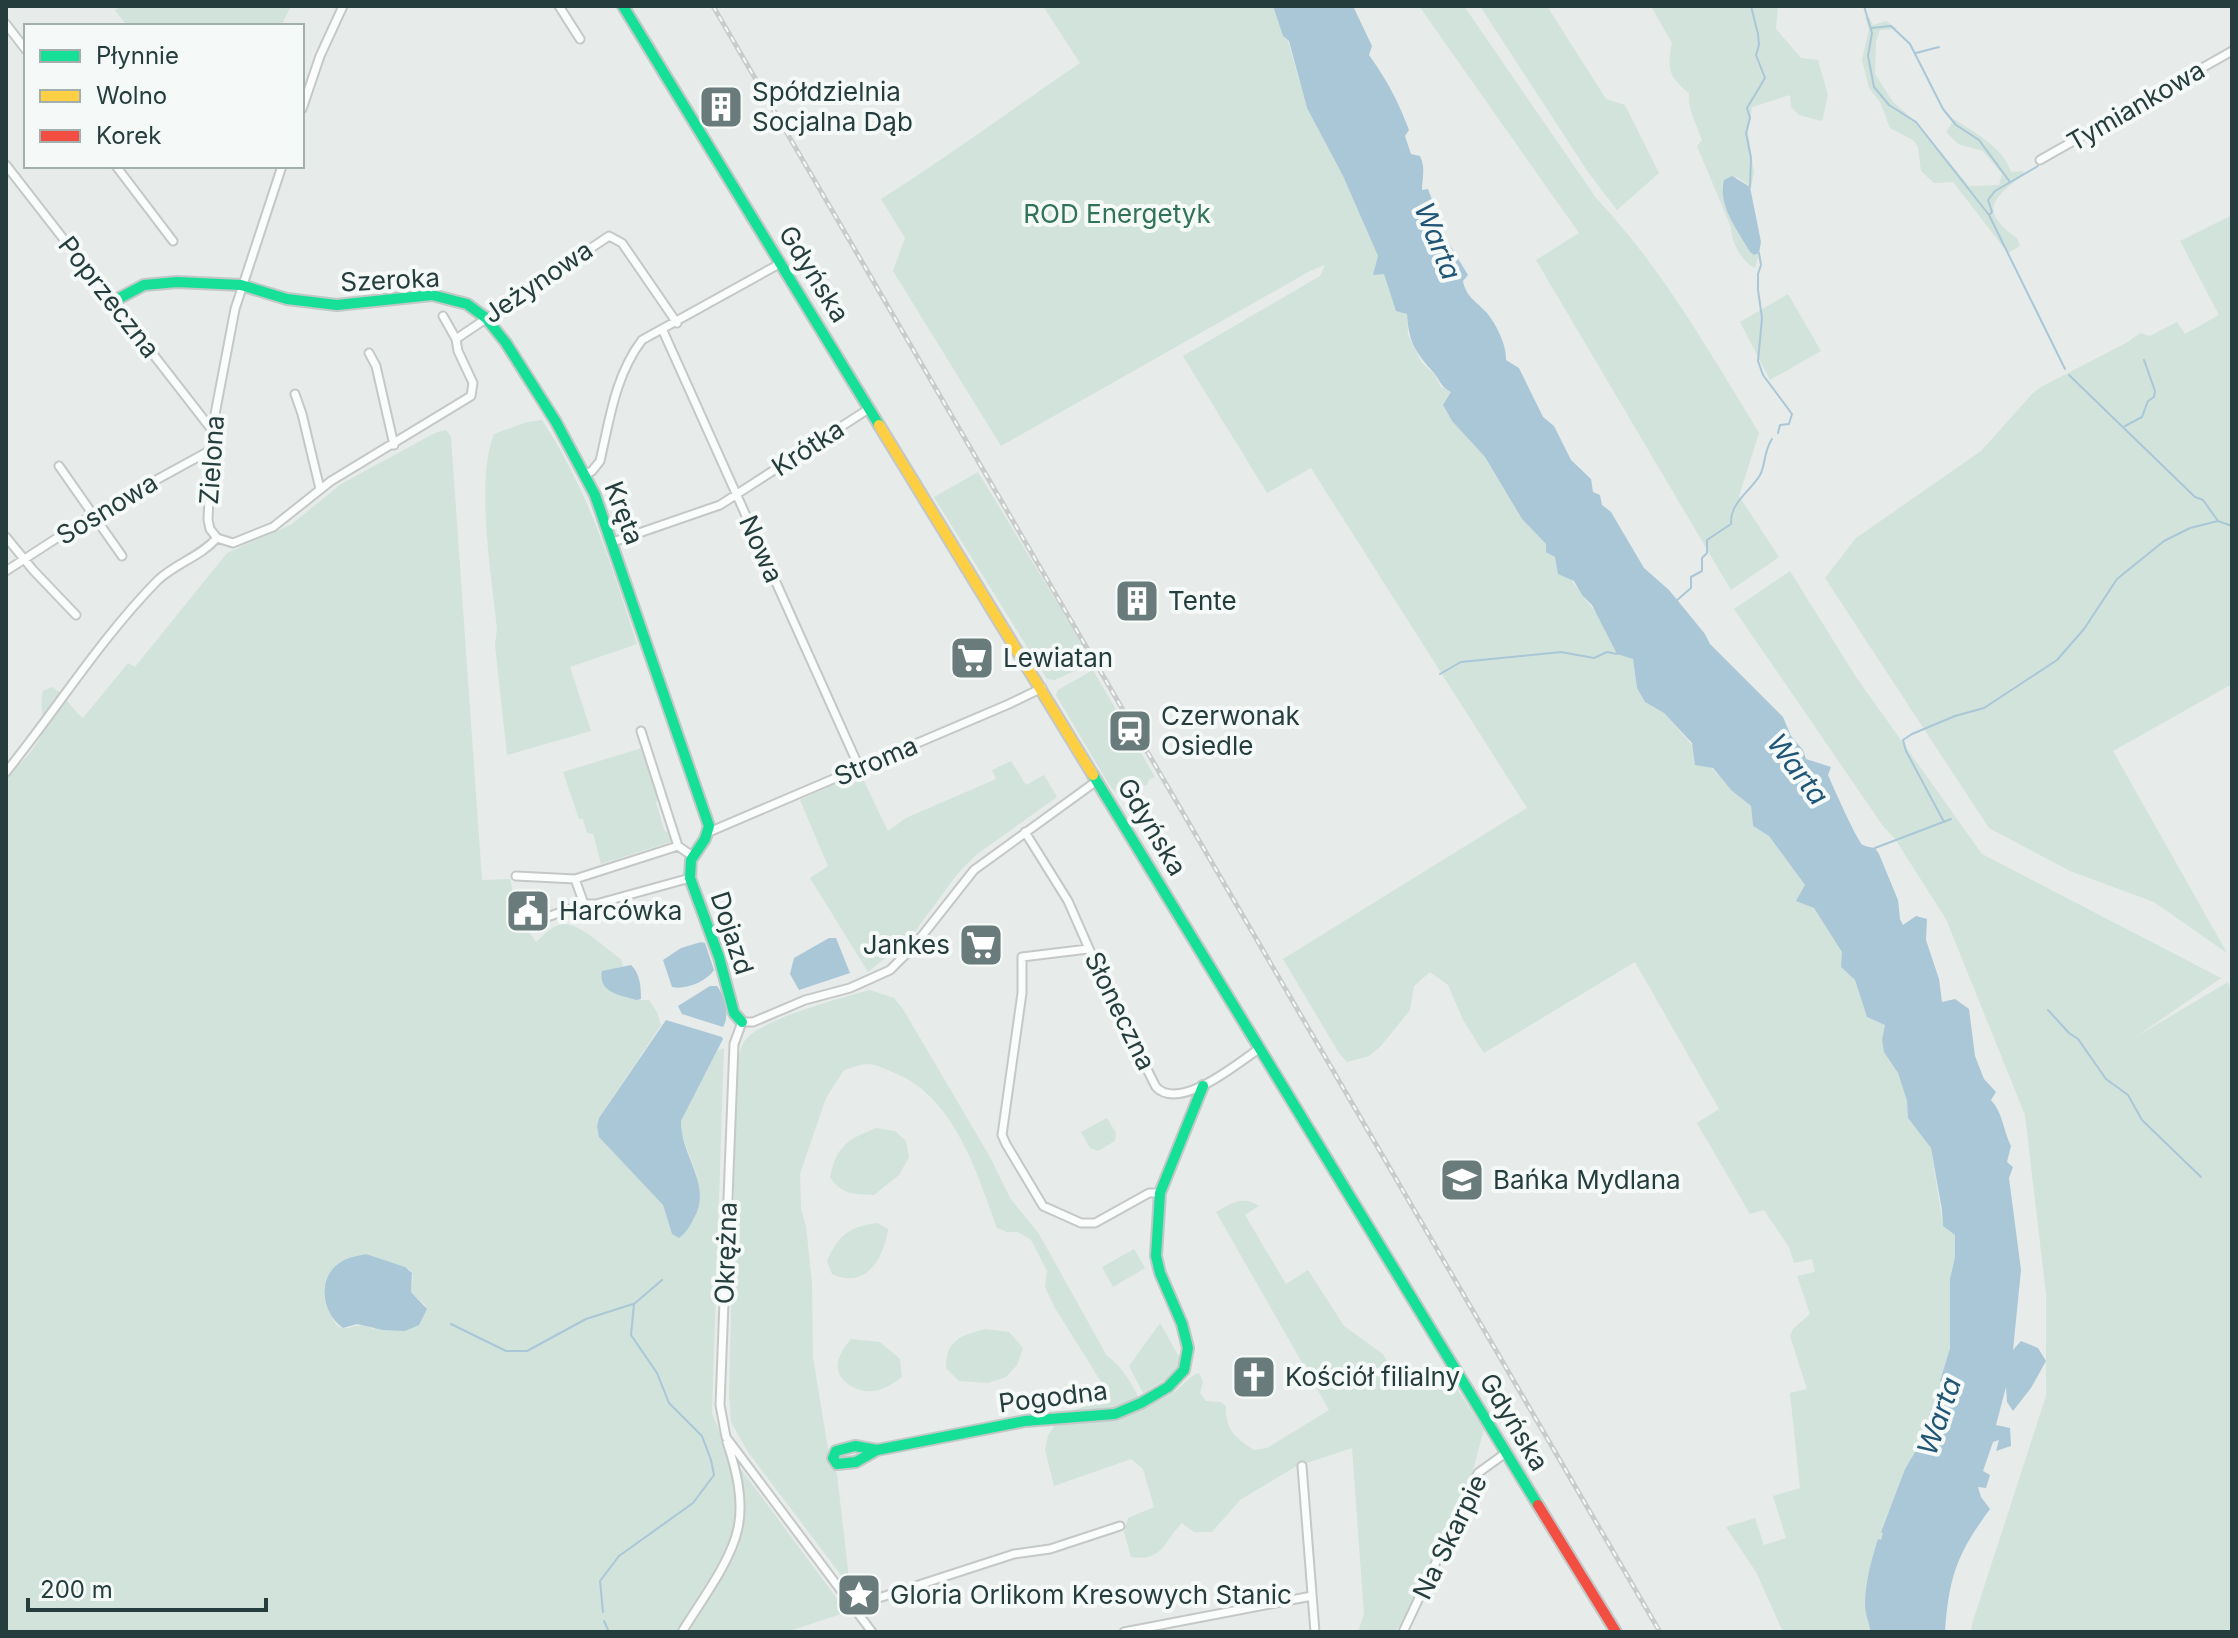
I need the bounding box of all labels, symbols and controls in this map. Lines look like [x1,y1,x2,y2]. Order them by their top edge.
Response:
legend [24,24,304,168]
text: Płynnie [96,41,179,70]
street label: Tymiankowa [2062,54,2210,157]
place label: Spółdzielnia Socjalna Dąb [752,76,913,137]
text: Wolno [96,81,167,110]
building icon: Spółdzielnia Socjalna Dąb [697,83,745,131]
text: Korek [96,121,161,150]
water label: Warta [1407,197,1469,285]
park label: ROD Energetyk [1023,198,1211,229]
street label: Gdyńska [773,220,856,328]
street label: Poprzeczna [52,230,166,364]
street label: Jeżynowa [477,234,598,329]
street label: Szeroka [339,261,441,298]
street label: Krótka [766,413,850,482]
street label: Zielona [193,414,230,506]
street label: Sosnowa [51,466,163,551]
street label: Kręta [598,477,651,549]
street label: Nowa [733,510,790,587]
building icon: Tente [1113,577,1161,625]
place label: Tente [1168,585,1237,616]
supermarket icon: Lewiatan [948,634,996,682]
place label: Lewiatan [1003,642,1113,673]
place label: Czerwonak Osiedle [1161,700,1300,761]
station icon: Czerwonak Osiedle [1106,707,1154,755]
water label: Warta [1760,727,1836,811]
street label: Stroma [829,729,922,792]
street label: Gdyńska [1111,772,1194,881]
public building icon: Harcówka [504,887,552,935]
street label: Dojazd [705,888,760,978]
place label: Harcówka [559,895,682,926]
supermarket icon: Jankes [957,921,1005,969]
place label: Jankes [863,929,950,960]
street label: Słoneczna [1078,947,1162,1075]
school or university icon: Bańka Mydlana [1438,1156,1486,1204]
place label: Bańka Mydlana [1493,1164,1681,1195]
street label: Okrężna [708,1201,743,1305]
church icon: Kościół filialny [1230,1353,1278,1401]
place label: Kościół filialny [1285,1361,1460,1392]
street label: Gdyńska [1473,1367,1556,1476]
water label: Warta [1910,1372,1968,1460]
street label: Pogodna [997,1374,1109,1419]
street label: Na Skarpie [1406,1469,1493,1604]
scale bar [28,1562,266,1612]
place icon: Gloria Orlikom Kresowych Stanic [835,1571,883,1619]
text: 200 m [40,1575,113,1604]
place label: Gloria Orlikom Kresowych Stanic [890,1579,1292,1610]

